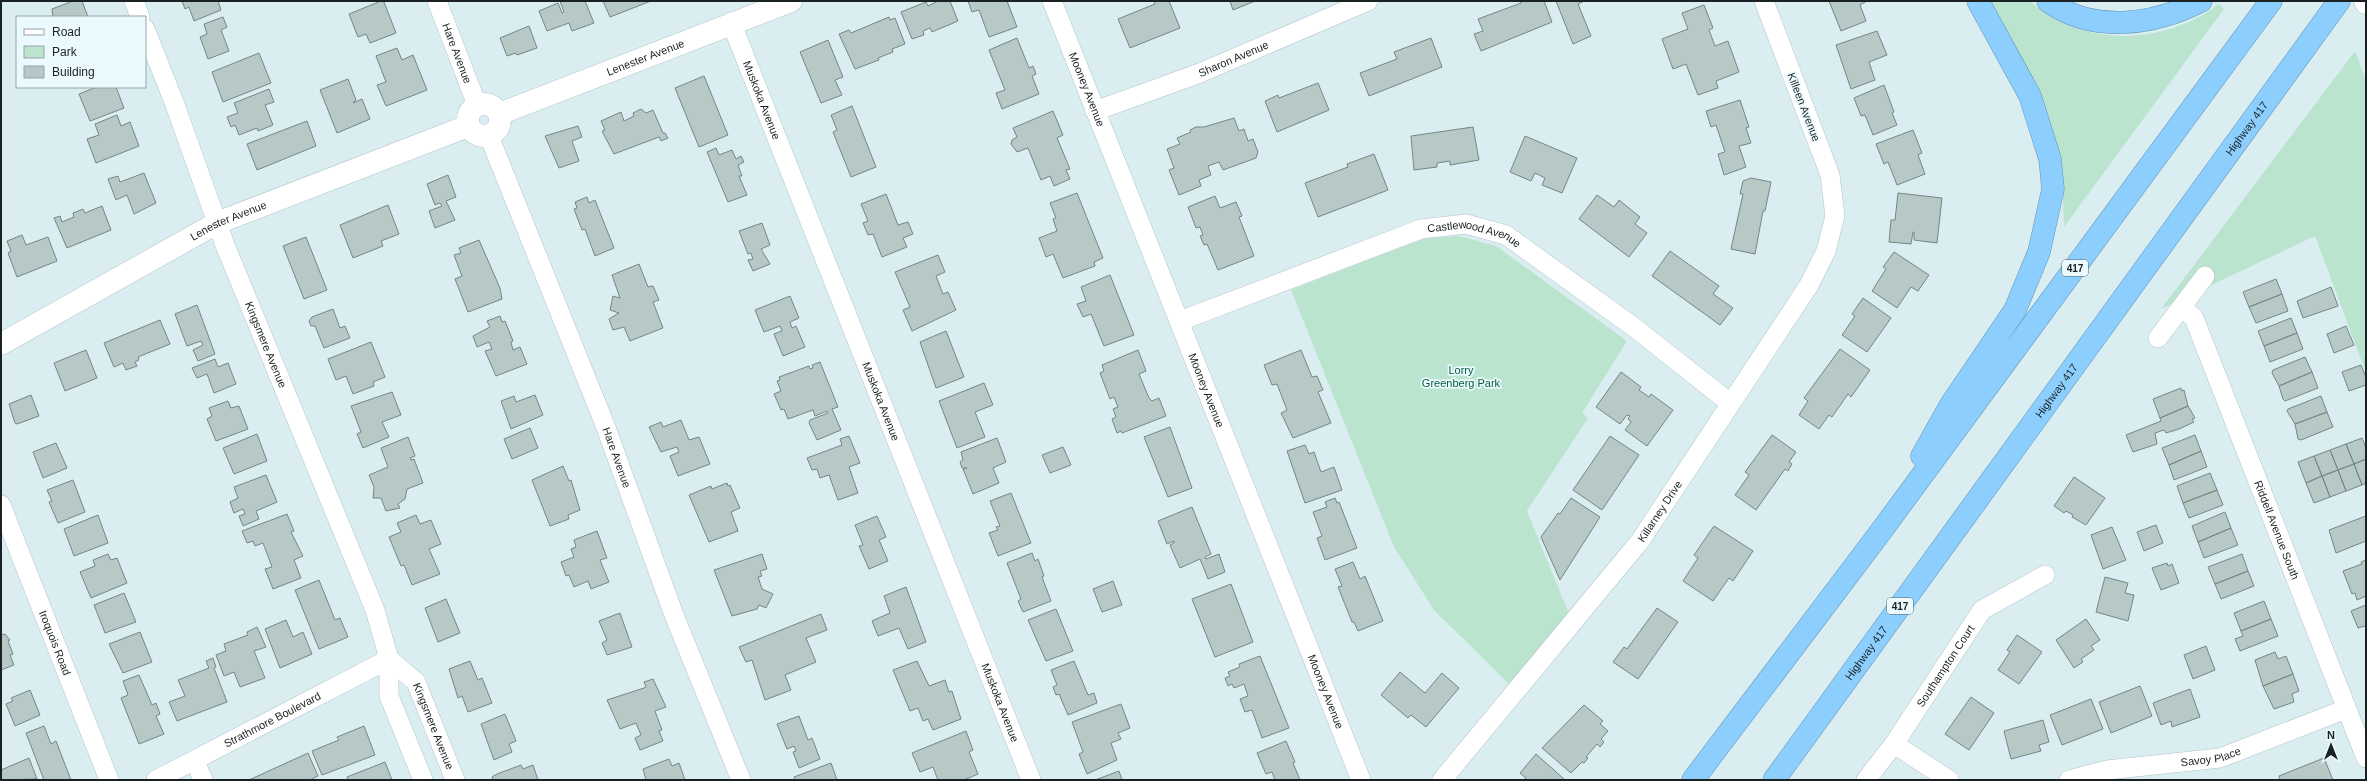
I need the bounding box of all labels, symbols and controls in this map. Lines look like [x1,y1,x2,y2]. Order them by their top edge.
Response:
legend [16,16,146,88]
street label: Hare Avenue [440,21,474,85]
text: Road [52,25,81,39]
street label: Lenester Avenue [605,37,686,78]
street label: Sharon Avenue [1197,38,1270,79]
text: Park [52,45,78,59]
street label: Mooney Avenue [1067,50,1107,128]
street label: Muskoka Avenue [741,59,783,141]
text: Building [52,65,95,79]
street label: Killeen Avenue [1785,71,1823,143]
street label: Highway 417 [2223,99,2270,158]
street label: Lenester Avenue [188,198,268,243]
street label: Castlewood Avenue [1427,218,1523,250]
road number: 417 [2062,260,2088,276]
street label: Kingsmere Avenue [243,300,289,389]
street label: Mooney Avenue [1186,352,1227,429]
street label: Muskoka Avenue [860,360,902,442]
street label: Highway 417 [2033,361,2080,420]
park label: Lorry Greenberg Park [1422,364,1501,389]
street label: Hare Avenue [600,426,633,489]
street label: Killarney Drive [1635,478,1684,544]
street label: Riddell Avenue South [2252,479,2302,581]
road number: 417 [1887,598,1913,614]
street label: Iroquois Road [37,609,73,677]
street label: Southampton Court [1914,623,1976,709]
street label: Highway 417 [1843,624,1890,682]
street label: Mooney Avenue [1306,653,1346,730]
street label: Muskoka Avenue [979,662,1021,744]
street label: Kingsmere Avenue [411,681,456,771]
street label: Strathmore Boulevard [222,690,323,750]
north arrow [2311,725,2351,765]
text: N [2327,729,2335,741]
street label: Savoy Place [2180,745,2242,768]

